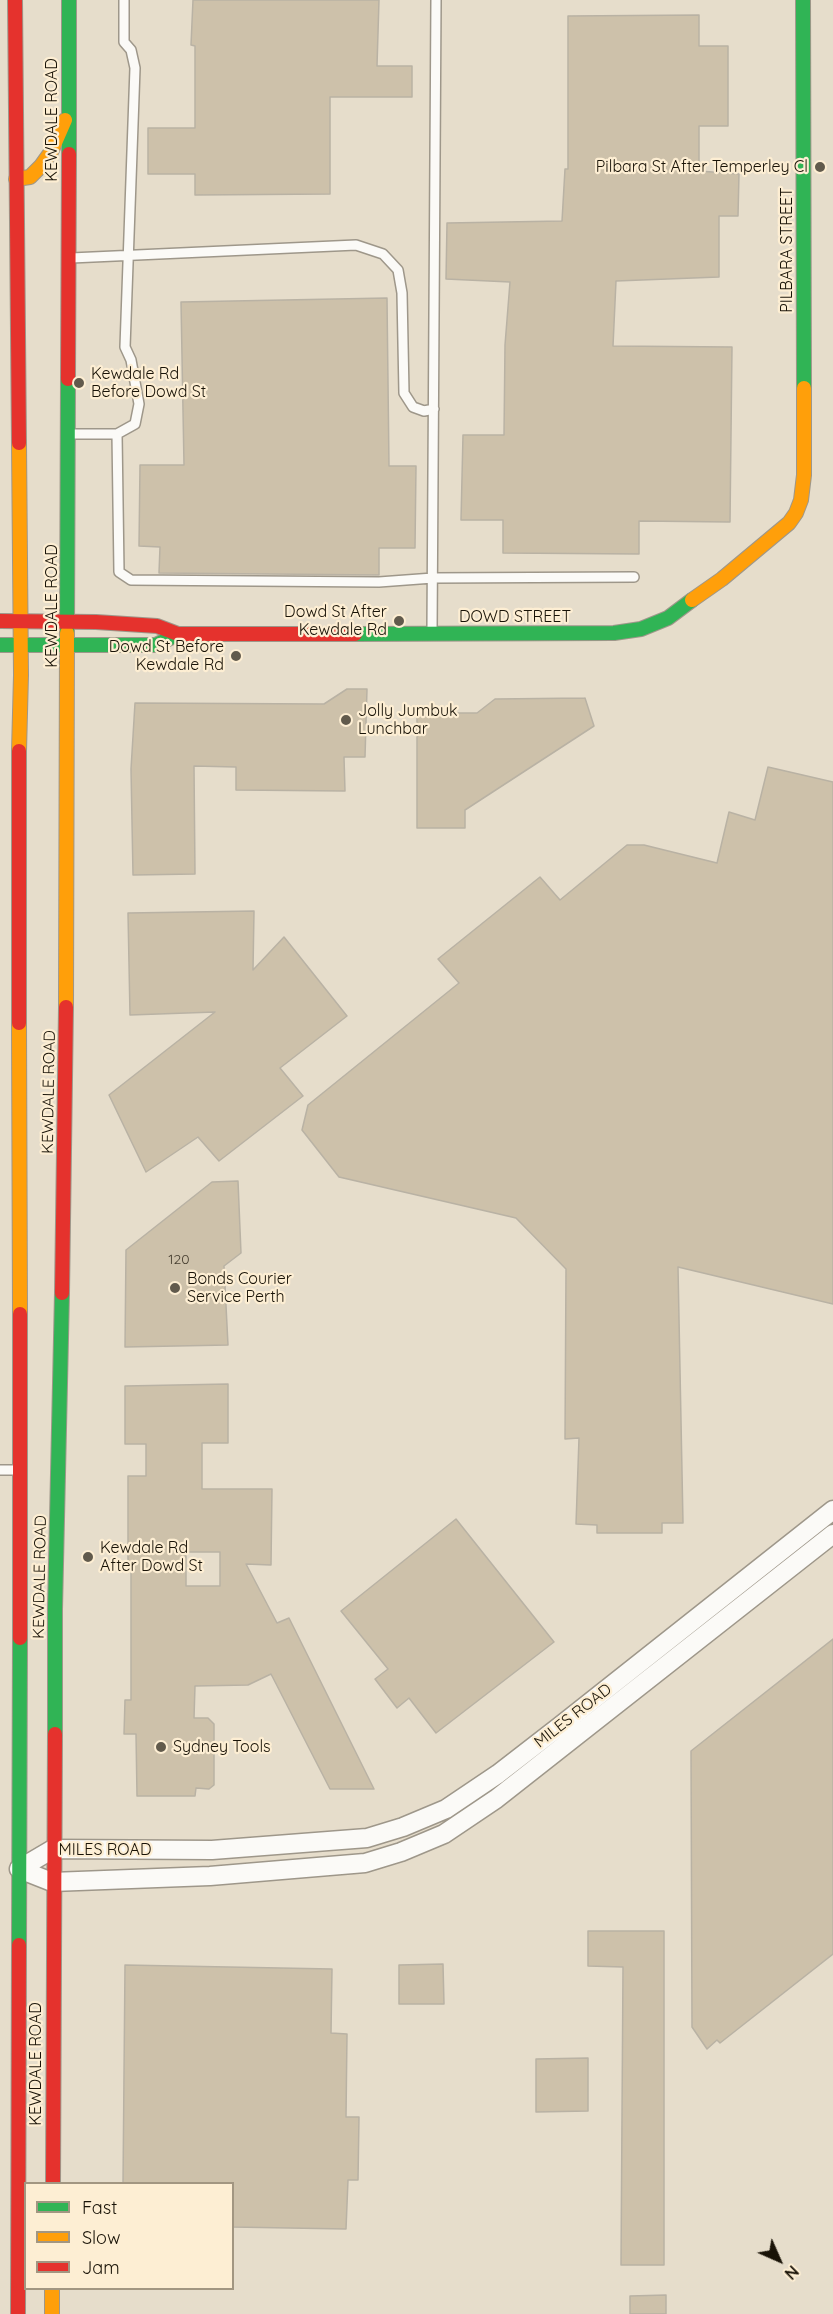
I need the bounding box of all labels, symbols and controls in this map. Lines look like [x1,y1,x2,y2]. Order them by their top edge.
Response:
street label: KEWDALE ROAD [42,58,62,182]
place label: Pilbara St After Temperley Cl [596,157,808,177]
marker: Pilbara St After Temperley Cl [813,160,827,174]
street label: PILBARA STREET [777,187,797,313]
place label: Kewdale Rd Before Dowd St [91,364,206,402]
marker: Kewdale Rd Before Dowd St [72,376,86,390]
street label: KEWDALE ROAD [42,544,62,668]
place label: Dowd St After Kewdale Rd [284,602,387,640]
street label: DOWD STREET [459,607,571,627]
marker: Dowd St After Kewdale Rd [392,614,406,628]
place label: Dowd St Before Kewdale Rd [109,637,224,675]
marker: Dowd St Before Kewdale Rd [229,649,243,663]
place label: Jolly Jumbuk Lunchbar [358,701,458,739]
marker: Jolly Jumbuk Lunchbar [339,713,353,727]
street label: KEWDALE ROAD [38,1030,60,1154]
house number: 120 [168,1252,190,1268]
place label: Bonds Courier Service Perth [187,1269,292,1307]
marker: Bonds Courier Service Perth [168,1281,182,1295]
street label: KEWDALE ROAD [29,1515,51,1639]
place label: Kewdale Rd After Dowd St [100,1538,203,1576]
marker: Kewdale Rd After Dowd St [81,1550,95,1564]
street label: MILES ROAD [531,1680,615,1752]
place label: Sydney Tools [173,1737,271,1757]
marker: Sydney Tools [154,1740,168,1754]
street label: MILES ROAD [59,1840,151,1860]
street label: KEWDALE ROAD [26,2002,46,2126]
legend [24,2182,234,2290]
text: Fast [82,2196,117,2219]
text: Slow [82,2226,120,2249]
north arrow [749,2230,809,2290]
text: Jam [82,2256,120,2279]
text: N [781,2261,803,2284]

